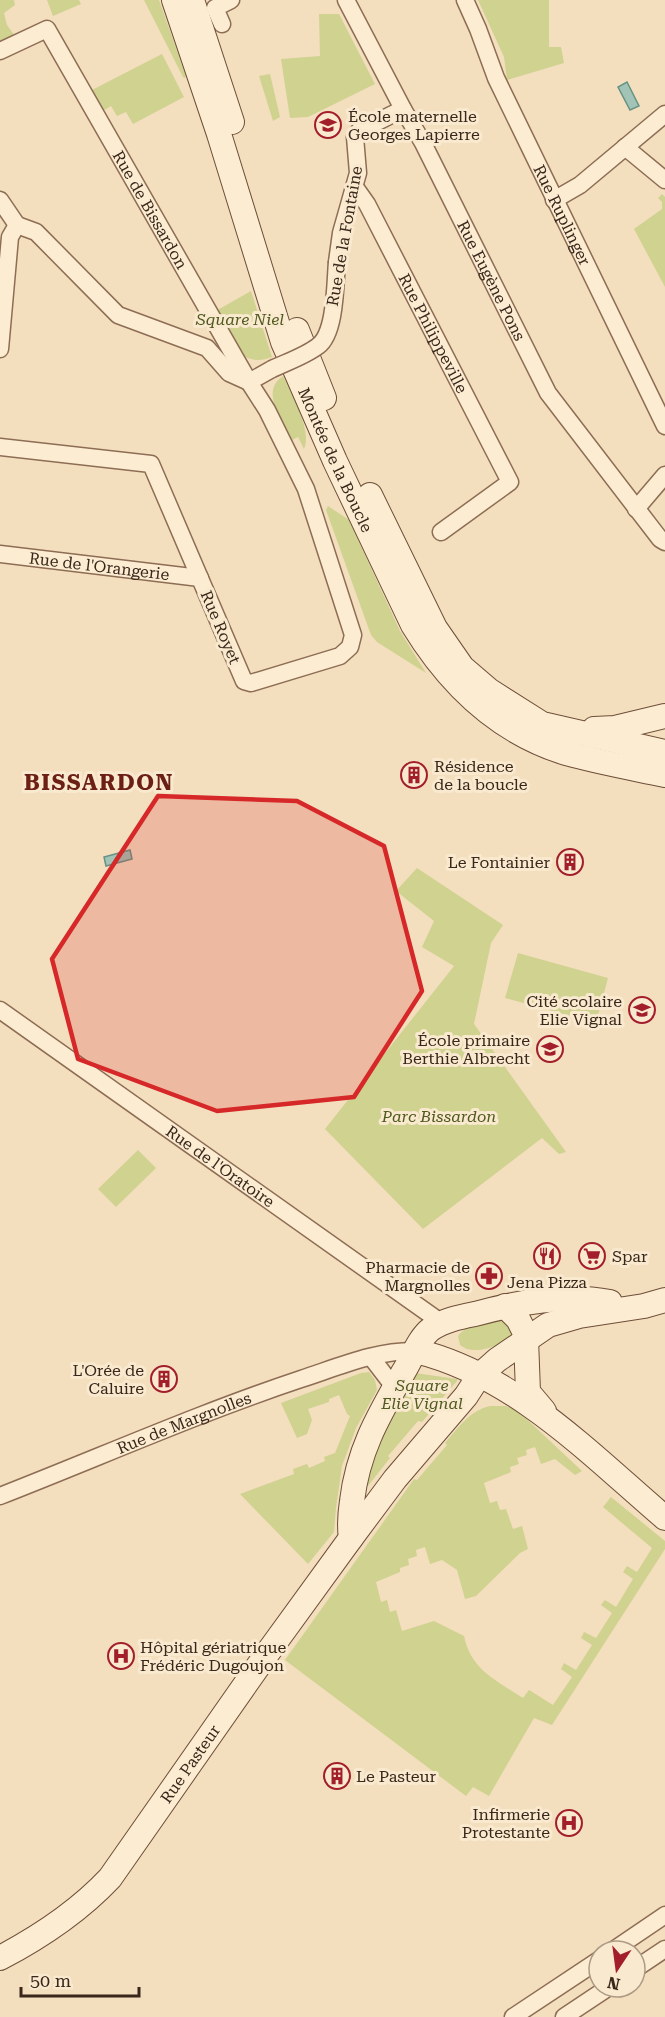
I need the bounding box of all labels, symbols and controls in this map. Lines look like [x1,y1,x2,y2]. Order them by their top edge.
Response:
place label: École maternelle Georges Lapierre [348,107,480,144]
school or university icon: École maternelle Georges Lapierre [313,110,343,140]
street label: Rue de Bissardon [109,147,191,272]
street label: Rue Ruplinger [530,162,595,269]
street label: Rue de la Fontaine [323,164,366,308]
street label: Rue Eugène Pons [453,217,529,344]
street label: Rue Philippeville [394,270,472,397]
park label: Square Niel [195,310,284,329]
street label: Montée de la Boucle [294,385,377,536]
street label: Rue de l'Orangerie [28,549,171,584]
street label: Rue Royet [197,588,245,667]
place label: Résidence de la boucle [434,757,528,794]
building icon: Résidence de la boucle [399,760,429,790]
district label: BISSARDON [24,770,174,795]
building icon: Le Fontainier [555,847,585,877]
place label: Le Fontainier [448,853,550,872]
place label: Cité scolaire Elie Vignal [526,992,622,1029]
school or university icon: Cité scolaire Elie Vignal [627,995,657,1025]
place label: École primaire Berthie Albrecht [402,1031,530,1068]
school or university icon: École primaire Berthie Albrecht [535,1034,565,1064]
park label: Parc Bissardon [381,1107,496,1126]
street label: Rue de l'Oratoire [162,1122,278,1211]
restaurant icon: Jena Pizza [532,1241,562,1271]
supermarket icon: Spar [577,1241,607,1271]
place label: Spar [612,1247,648,1266]
place label: Pharmacie de Margnolles [365,1258,470,1295]
pharmacy icon: Pharmacie de Margnolles [474,1261,504,1291]
place label: Jena Pizza [507,1273,587,1292]
place label: L'Orée de Caluire [72,1361,144,1398]
building icon: L'Orée de Caluire [149,1364,179,1394]
park label: Square Elie Vignal [380,1376,463,1413]
street label: Rue de Margnolles [114,1388,254,1458]
place label: Hôpital gériatrique Frédéric Dugoujon [140,1638,287,1675]
hospital icon: Hôpital gériatrique Frédéric Dugoujon [106,1641,136,1671]
street label: Rue Pasteur [156,1721,224,1807]
building icon: Le Pasteur [322,1761,352,1791]
place label: Le Pasteur [356,1767,437,1786]
place label: Infirmerie Protestante [462,1805,550,1842]
hospital icon: Infirmerie Protestante [554,1808,584,1838]
north arrow [587,1939,647,1999]
scale bar [21,1960,140,1998]
text: 50 m [30,1970,71,1991]
text: N [606,1972,622,1994]

